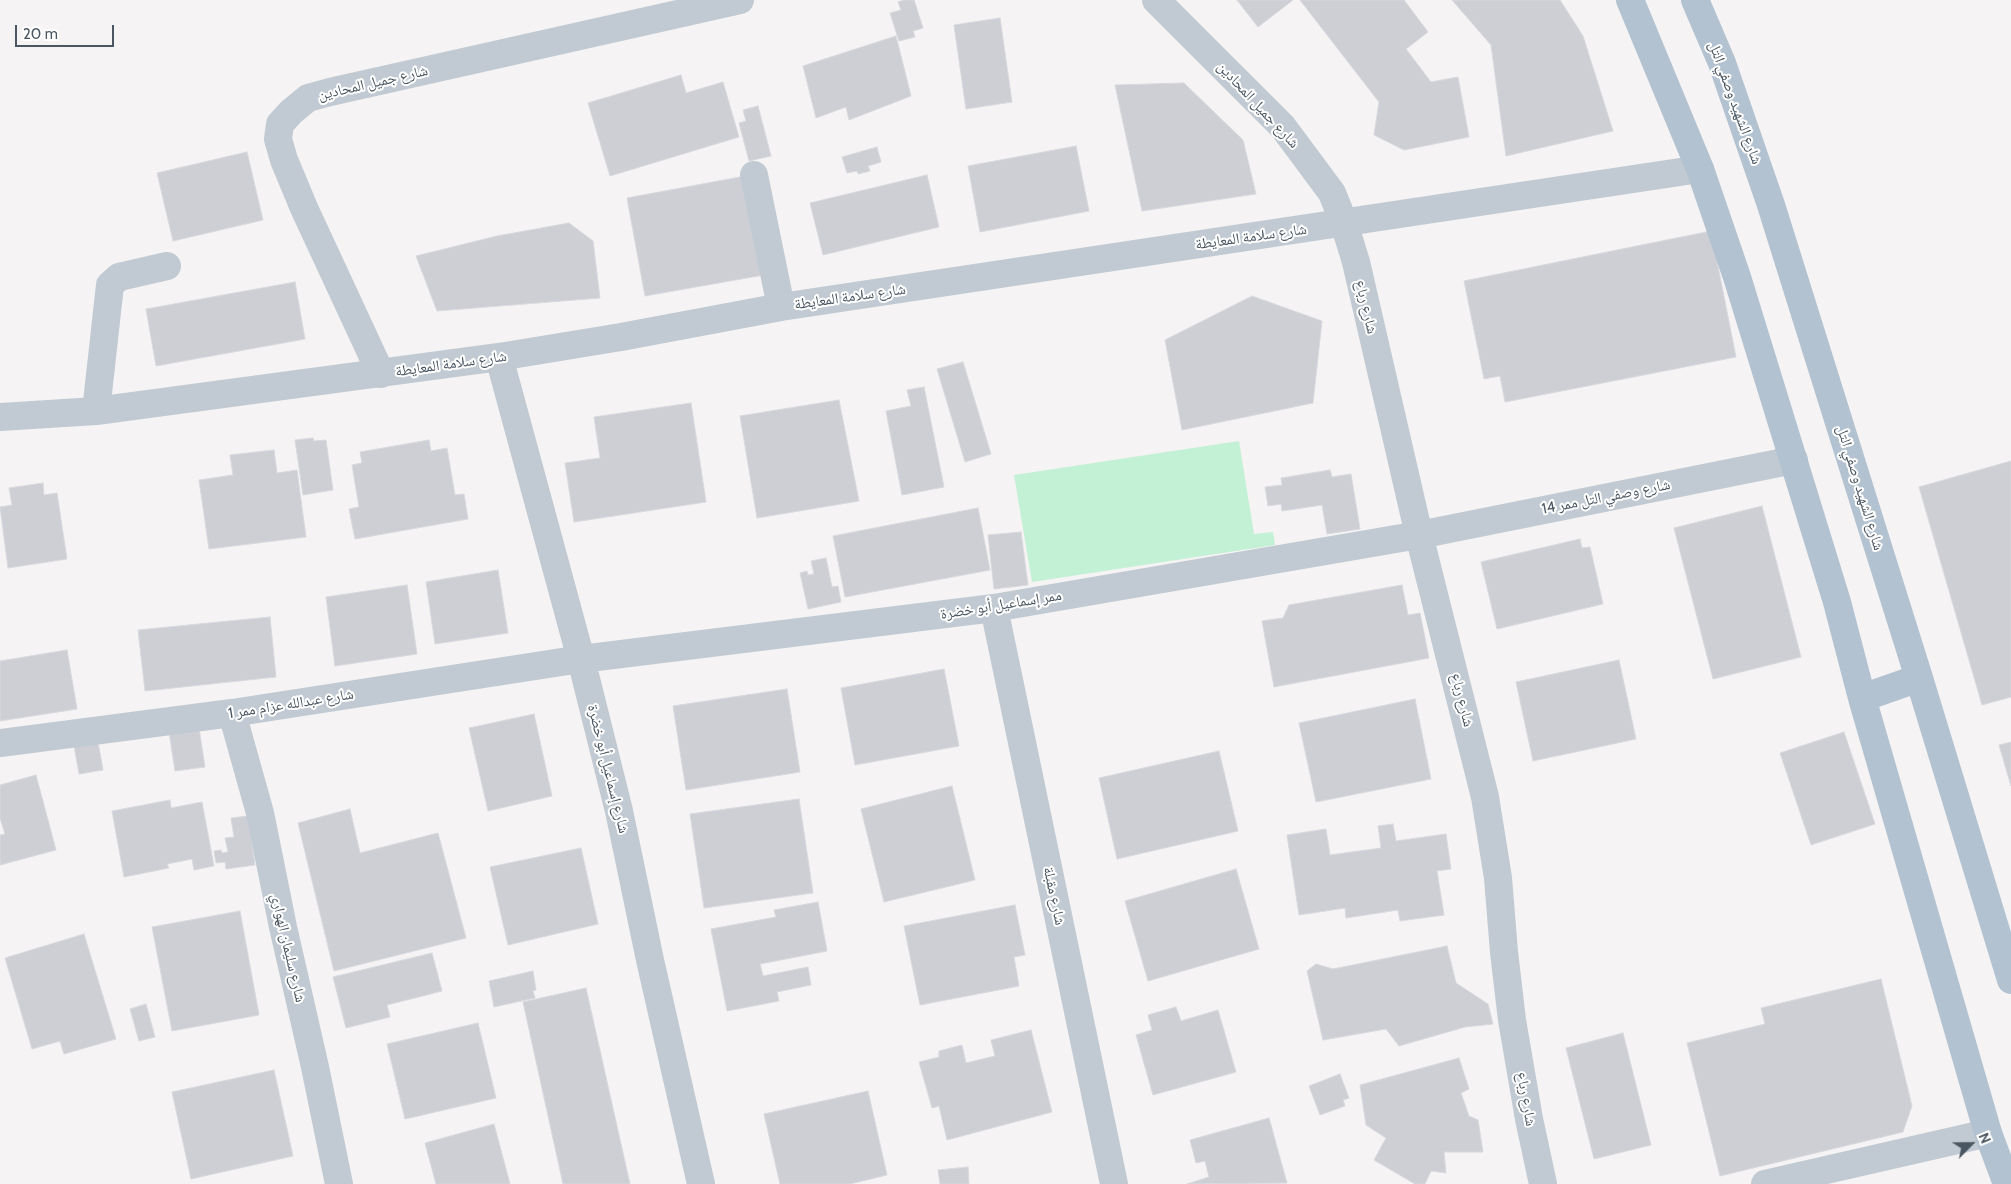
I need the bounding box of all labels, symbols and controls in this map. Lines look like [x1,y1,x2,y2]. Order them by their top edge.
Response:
scale bar [18,15,116,47]
text: 20 m [23,25,58,43]
street label: شارع الشهيد وصفي التل [1704,39,1766,167]
street label: شارع جميل المحادين [1213,58,1303,152]
street label: شارع جميل المحادين [316,62,430,104]
street label: شارع سلامة المعايطة [1194,220,1308,254]
street label: شارع رباع [1351,278,1381,336]
street label: شارع سلامة المعايطة [793,280,907,314]
street label: شارع سلامة المعايطة [394,347,508,381]
street label: شارع الشهيد وصفي التل [1832,423,1888,553]
street label: شارع وصفي التل ممر 14 [1540,476,1672,518]
street label: ممر إسماعيل أبو خضرة [939,587,1063,623]
street label: شارع رباع [1447,671,1477,729]
street label: شارع عبدالله عزام ممر 1 [227,685,355,723]
street label: شارع إسماعيل أبو خضرة [583,703,633,835]
street label: شارع مقبلة [1039,865,1069,927]
street label: شارع سليمان الهواري [267,892,309,1004]
street label: شارع رباع [1512,1071,1540,1127]
north arrow [1946,1119,1996,1169]
text: N [1975,1130,1995,1146]

